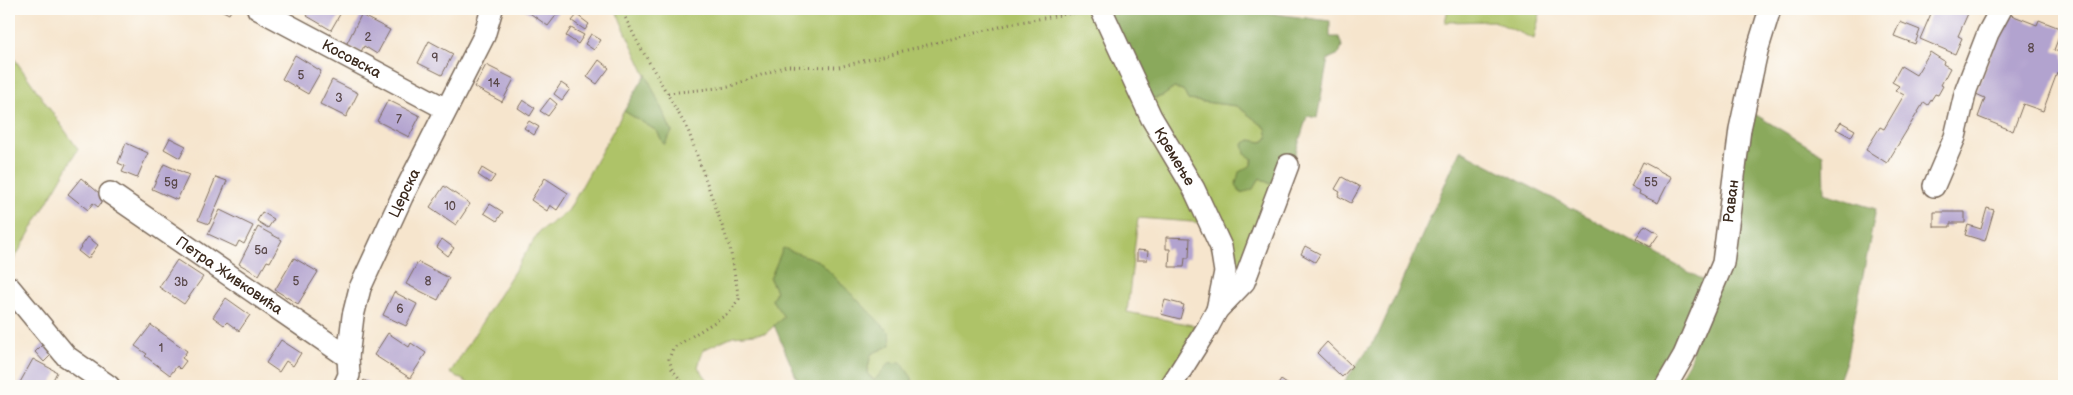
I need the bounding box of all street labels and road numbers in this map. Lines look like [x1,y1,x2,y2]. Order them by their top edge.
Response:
street label: Косовска [319,35,385,82]
street label: Кремење [1150,124,1199,189]
street label: Церска [384,165,424,221]
street label: Раван [1719,178,1743,224]
street label: Петра Живковића [172,232,287,319]

